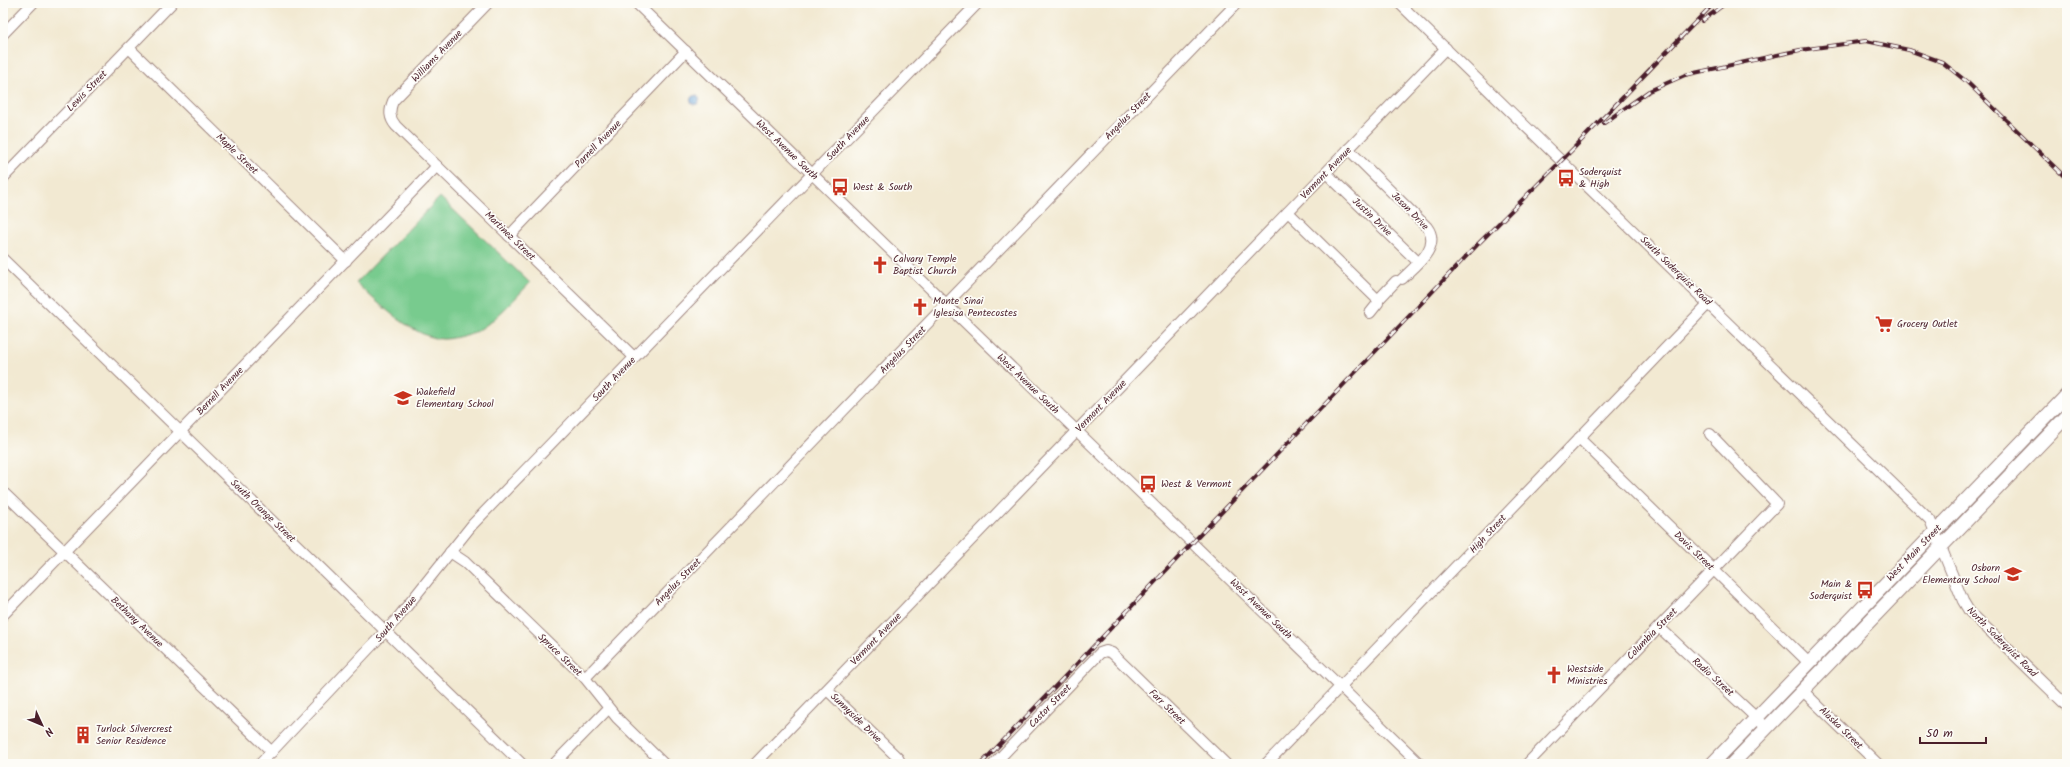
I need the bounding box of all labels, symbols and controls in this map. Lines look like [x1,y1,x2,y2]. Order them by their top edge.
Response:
street label: Williams Avenue [408,26,467,86]
street label: Lewis Street [63,66,111,116]
street label: Angelus Street [1101,88,1155,144]
street label: South Avenue [822,111,874,164]
street label: Parnell Avenue [571,116,625,172]
street label: West Avenue South [752,116,822,184]
street label: Maple Street [212,130,262,178]
street label: Vermont Avenue [1297,143,1356,203]
place label: Soderquist & High [1579,164,1622,192]
bus stop icon: Soderquist & High [1556,168,1576,188]
bus stop icon: West & South [830,177,850,197]
place label: West & South [853,179,912,195]
street label: Jason Drive [1387,188,1433,234]
street label: Justin Drive [1348,194,1396,241]
street label: Martinez Street [481,207,539,265]
street label: South Soderquist Road [1636,232,1716,310]
place label: Calvary Temple Baptist Church [893,251,957,279]
church icon: Calvary Temple Baptist Church [870,255,890,275]
place label: Monte Sinai Iglesisa Pentecostes [933,293,1018,321]
church icon: Monte Sinai Iglesisa Pentecostes [910,297,930,317]
supermarket icon: Grocery Outlet [1874,314,1894,334]
place label: Grocery Outlet [1897,316,1958,332]
street label: Angelus Street [876,322,930,378]
street label: West Avenue South [993,350,1063,418]
street label: South Avenue [588,352,640,405]
street label: Bernell Avenue [193,363,248,419]
street label: Vermont Avenue [1072,376,1131,436]
place label: Wakefield Elementary School [416,384,494,412]
school or university icon: Wakefield Elementary School [393,388,413,408]
bus stop icon: West & Vermont [1138,474,1158,494]
street label: South Orange Street [227,475,300,547]
place label: West & Vermont [1161,476,1231,492]
street label: High Street [1466,511,1510,557]
street label: West Main Street [1882,521,1946,585]
street label: Davis Street [1670,527,1718,575]
street label: Angelus Street [651,554,705,610]
place label: Osborn Elementary School [1922,560,2001,588]
school or university icon: Osborn Elementary School [2003,564,2023,584]
street label: West Avenue South [1226,575,1296,643]
place label: Main & Soderquist [1809,576,1852,604]
bus stop icon: Main & Soderquist [1855,580,1875,600]
street label: South Avenue [371,592,421,646]
street label: Bethany Avenue [107,593,167,652]
street label: North Soderquist Road [1963,603,2042,682]
street label: Columbia Street [1623,604,1681,664]
street label: Vermont Avenue [847,609,906,669]
street label: Spruce Street [534,630,586,680]
street label: Radio Street [1688,654,1738,700]
place label: Westside Ministries [1567,661,1608,689]
church icon: Westside Ministries [1544,665,1564,685]
street label: Castor Street [1025,680,1075,732]
street label: Farr Street [1145,685,1189,729]
street label: Sunnyside Drive [827,689,886,747]
street label: Alaska Street [1815,703,1867,753]
north arrow [22,705,62,745]
scale bar [1920,719,1986,745]
place label: Turlock Silvercrest Senior Residence [96,721,172,749]
text: N [40,722,57,740]
text: 50 m [1926,724,1953,743]
building icon: Turlock Silvercrest Senior Residence [73,725,93,745]

